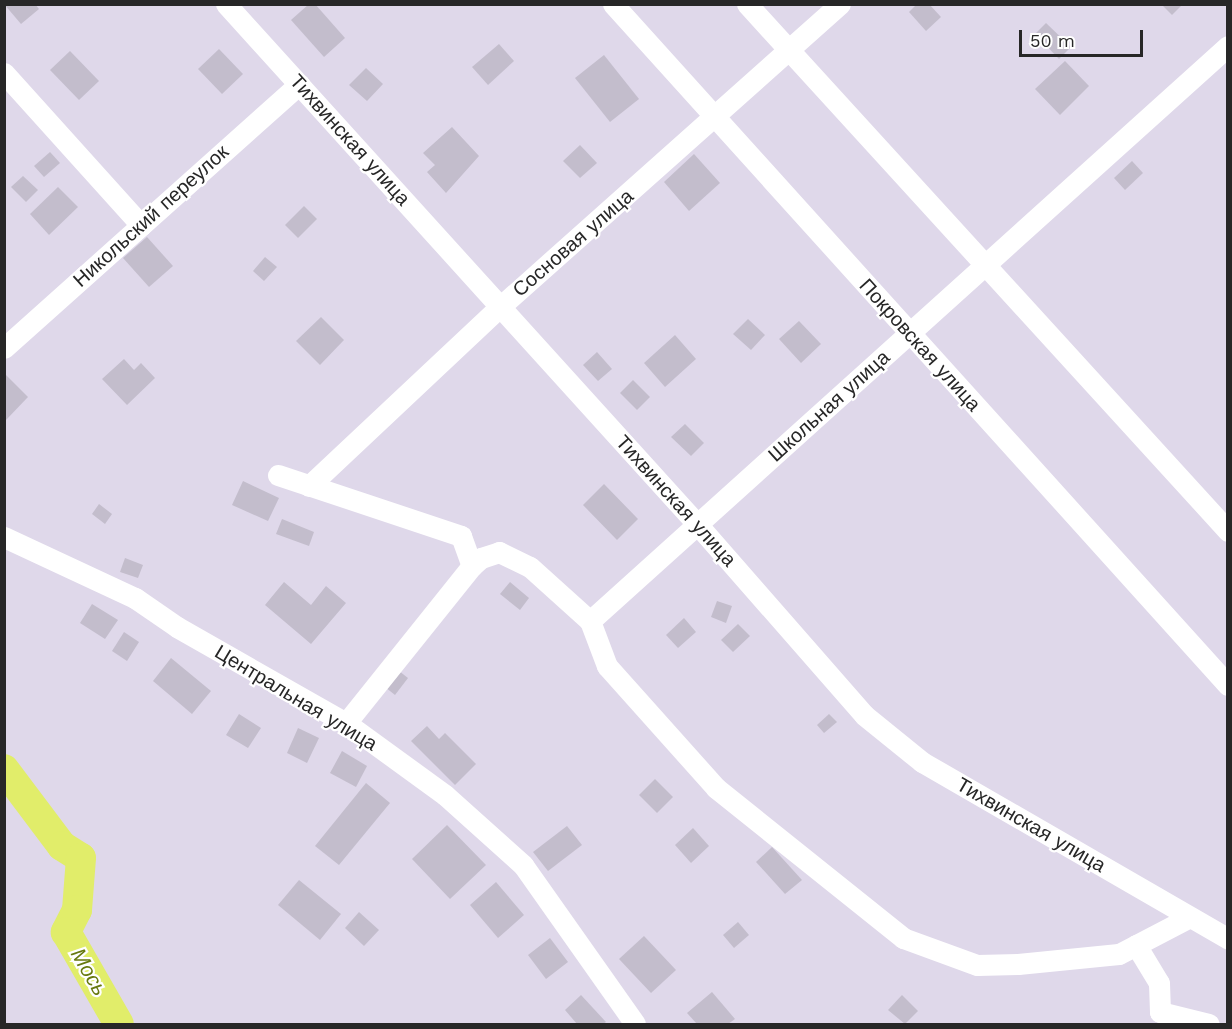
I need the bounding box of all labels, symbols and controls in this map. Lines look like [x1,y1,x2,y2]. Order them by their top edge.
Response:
scale bar [1022,18,1146,56]
text: 50 m [1030,30,1075,51]
street label: Тихвинская улица [285,69,415,211]
street label: Никольский переулок [68,140,234,292]
street label: Сосновая улица [508,184,638,302]
street label: Покровская улица [854,274,986,416]
street label: Школьная улица [763,345,895,467]
street label: Тихвинская улица [611,430,741,572]
street label: Центральная улица [210,640,382,756]
street label: Тихвинская улица [952,773,1110,877]
water label: Мось [65,944,113,1000]

